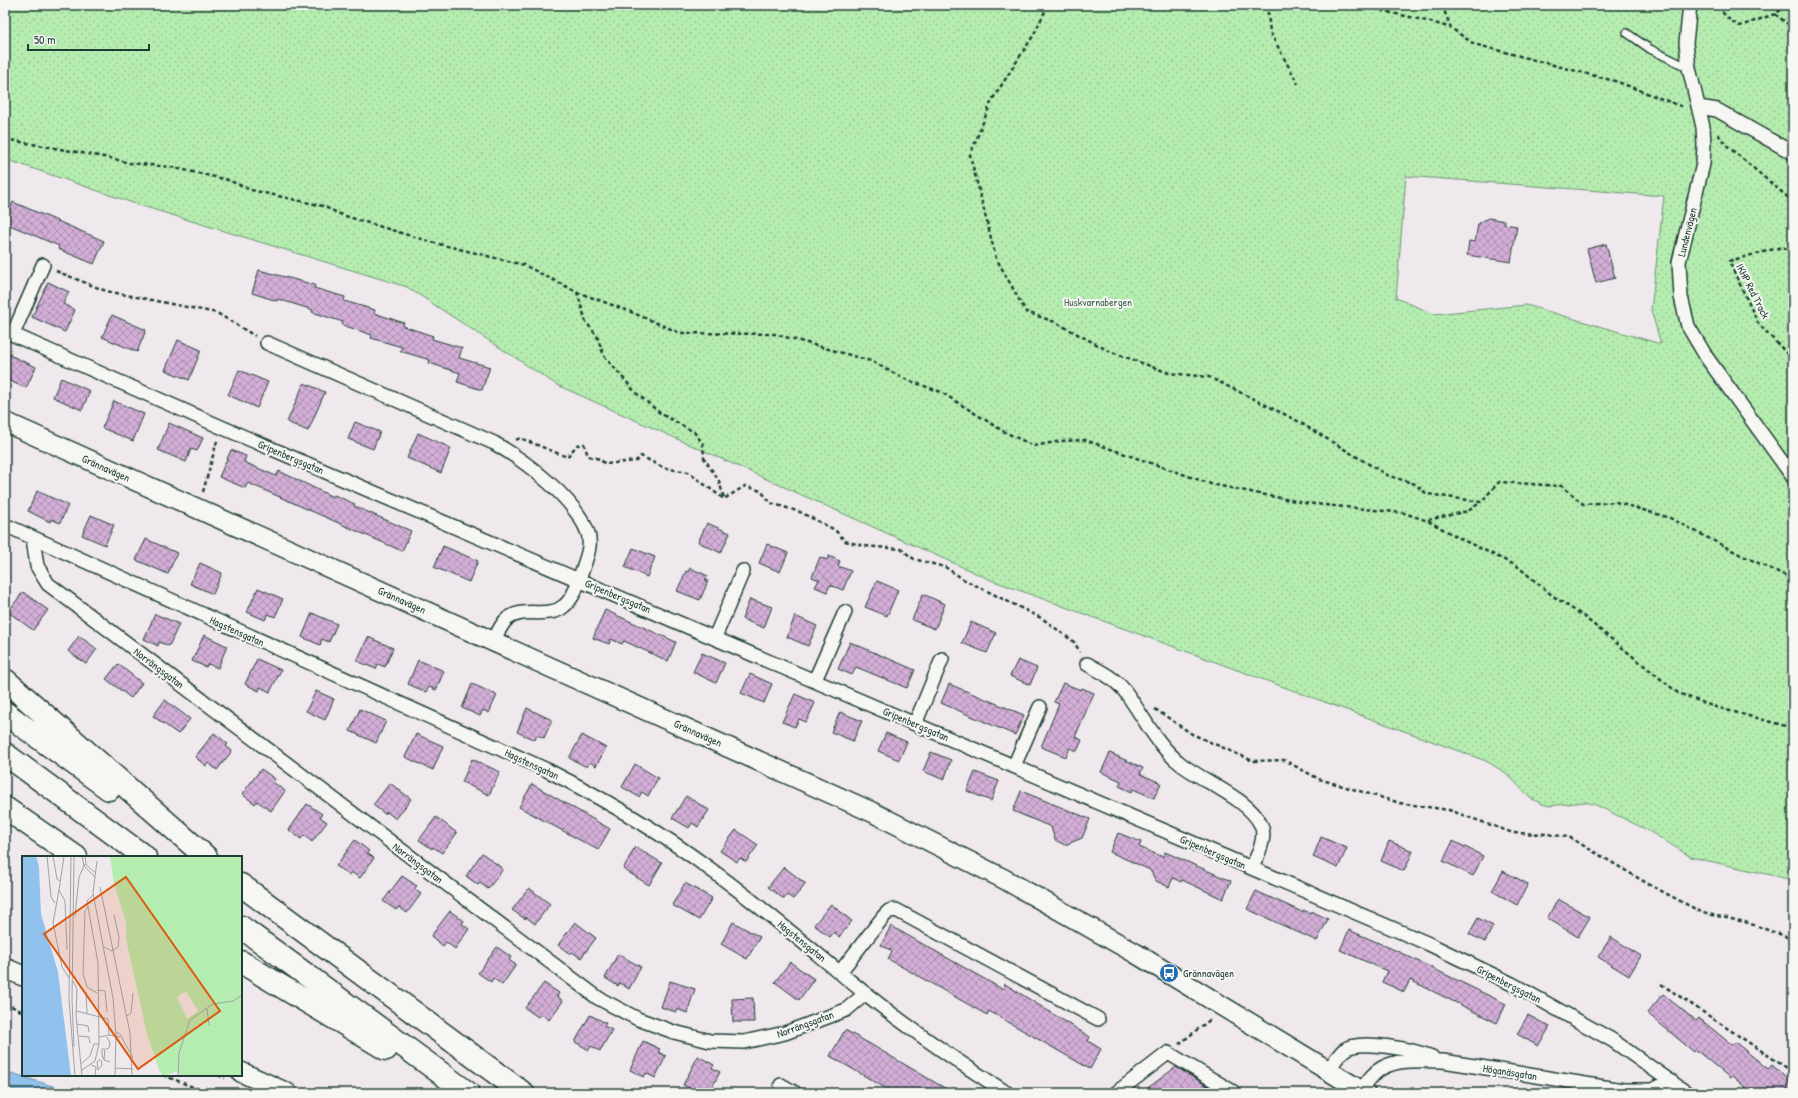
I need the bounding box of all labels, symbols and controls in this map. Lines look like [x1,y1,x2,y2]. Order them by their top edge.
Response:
scale bar [28,26,149,52]
text: 50 m [34,31,55,48]
street label: Lundenvägen [1674,206,1700,258]
street label: IKHP Red Track [1733,261,1773,321]
park label: Huskvarnabergen [1064,295,1132,309]
street label: Gripenbergsgatan [256,437,326,477]
street label: Grännavägen [80,451,132,485]
street label: Gripenbergsgatan [583,576,653,616]
street label: Grännavägen [376,583,428,617]
street label: Hagstensgatan [208,613,266,649]
street label: Norrängsgatan [131,645,187,691]
street label: Gripenbergsgatan [881,704,951,744]
street label: Grännavägen [672,716,724,750]
street label: Hagstensgatan [503,745,561,783]
street label: Gripenbergsgatan [1178,832,1248,872]
street label: Norrängsgatan [390,840,446,886]
inset map [22,856,242,1076]
street label: Hagstensgatan [775,917,829,965]
bus stop icon: Grännavägen [1158,962,1180,984]
street label: Gripenbergsgatan [1474,962,1544,1006]
place label: Grännavägen [1183,966,1234,980]
street label: Norrängsgatan [775,1007,835,1041]
street label: Höganäsgatan [1482,1061,1538,1083]

